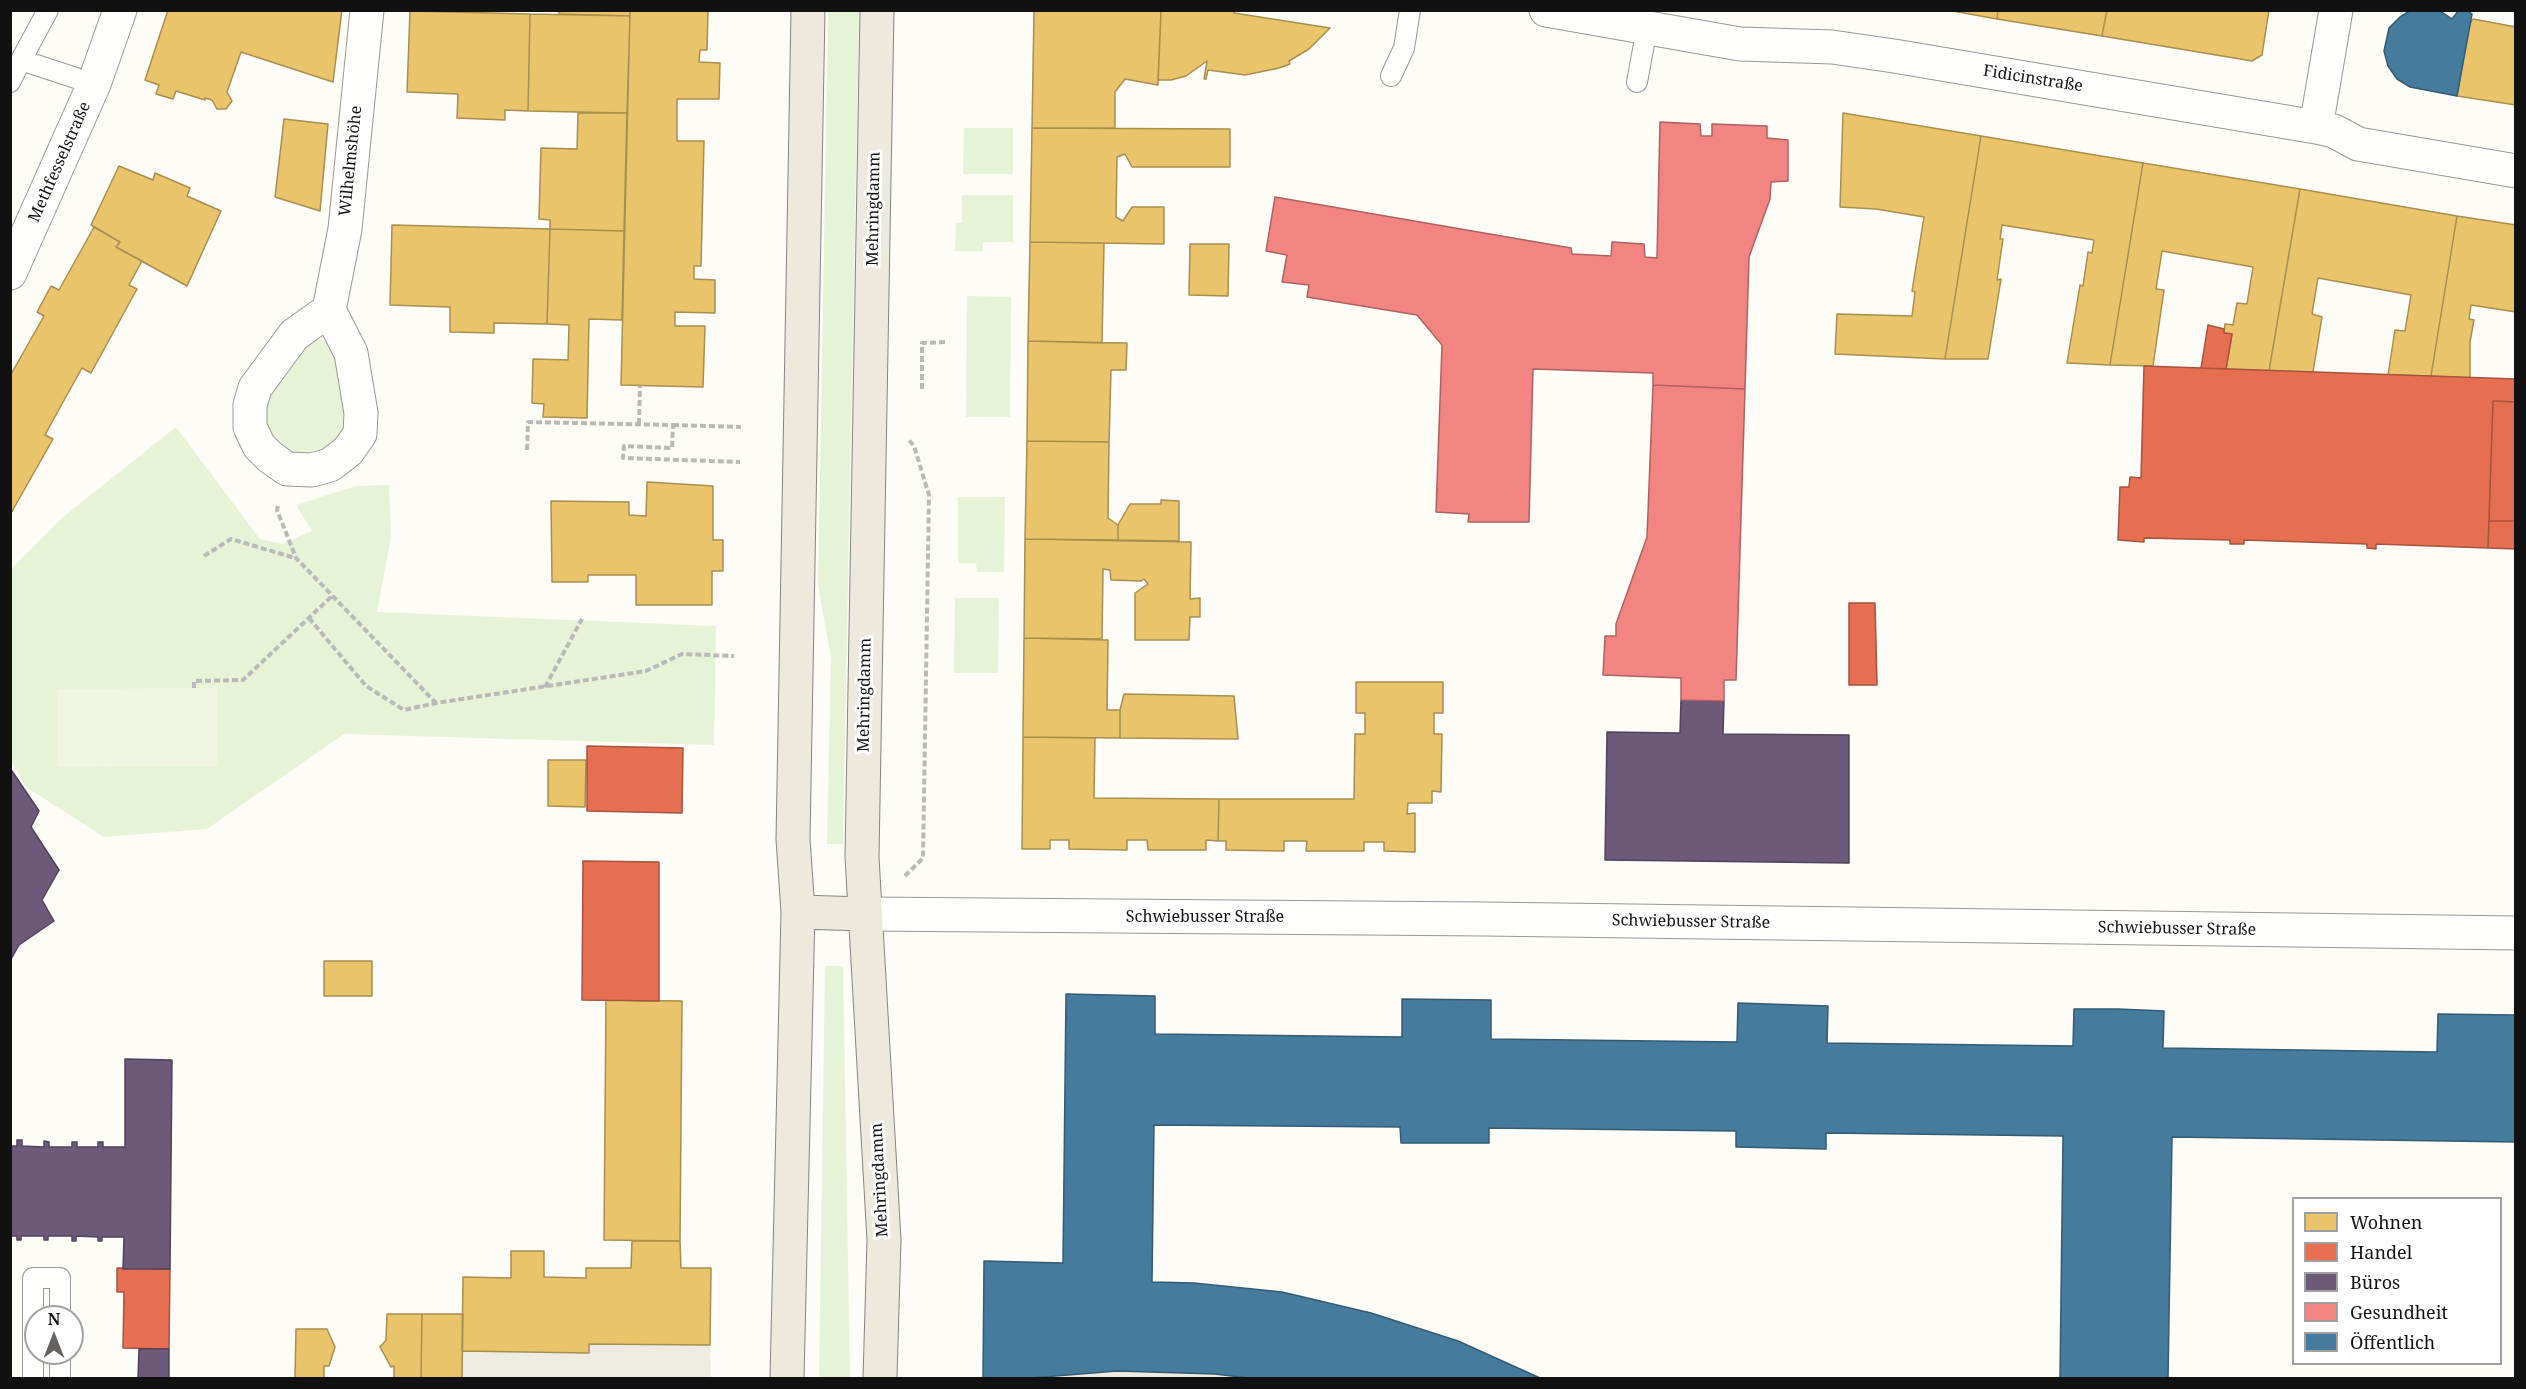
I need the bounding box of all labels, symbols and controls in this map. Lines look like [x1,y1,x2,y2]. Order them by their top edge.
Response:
street label: Fidicinstraße [1982,62,2084,96]
street label: Methfesselstraße [25,99,95,225]
street label: Wilhelmshöhe [336,105,366,217]
street label: Mehringdamm [863,152,885,266]
street label: Mehringdamm [854,638,876,752]
street label: Schwiebusser Straße [1126,907,1284,927]
street label: Schwiebusser Straße [1612,911,1770,933]
street label: Schwiebusser Straße [2098,918,2256,940]
street label: Mehringdamm [867,1122,893,1238]
legend [2292,1197,2502,1365]
text: Wohnen [2350,1210,2422,1234]
text: Handel [2350,1240,2412,1264]
text: Büros [2350,1270,2400,1294]
text: Gesundheit [2350,1300,2448,1324]
north arrow [24,1305,84,1365]
text: N [48,1308,60,1330]
text: Öffentlich [2350,1330,2435,1354]

